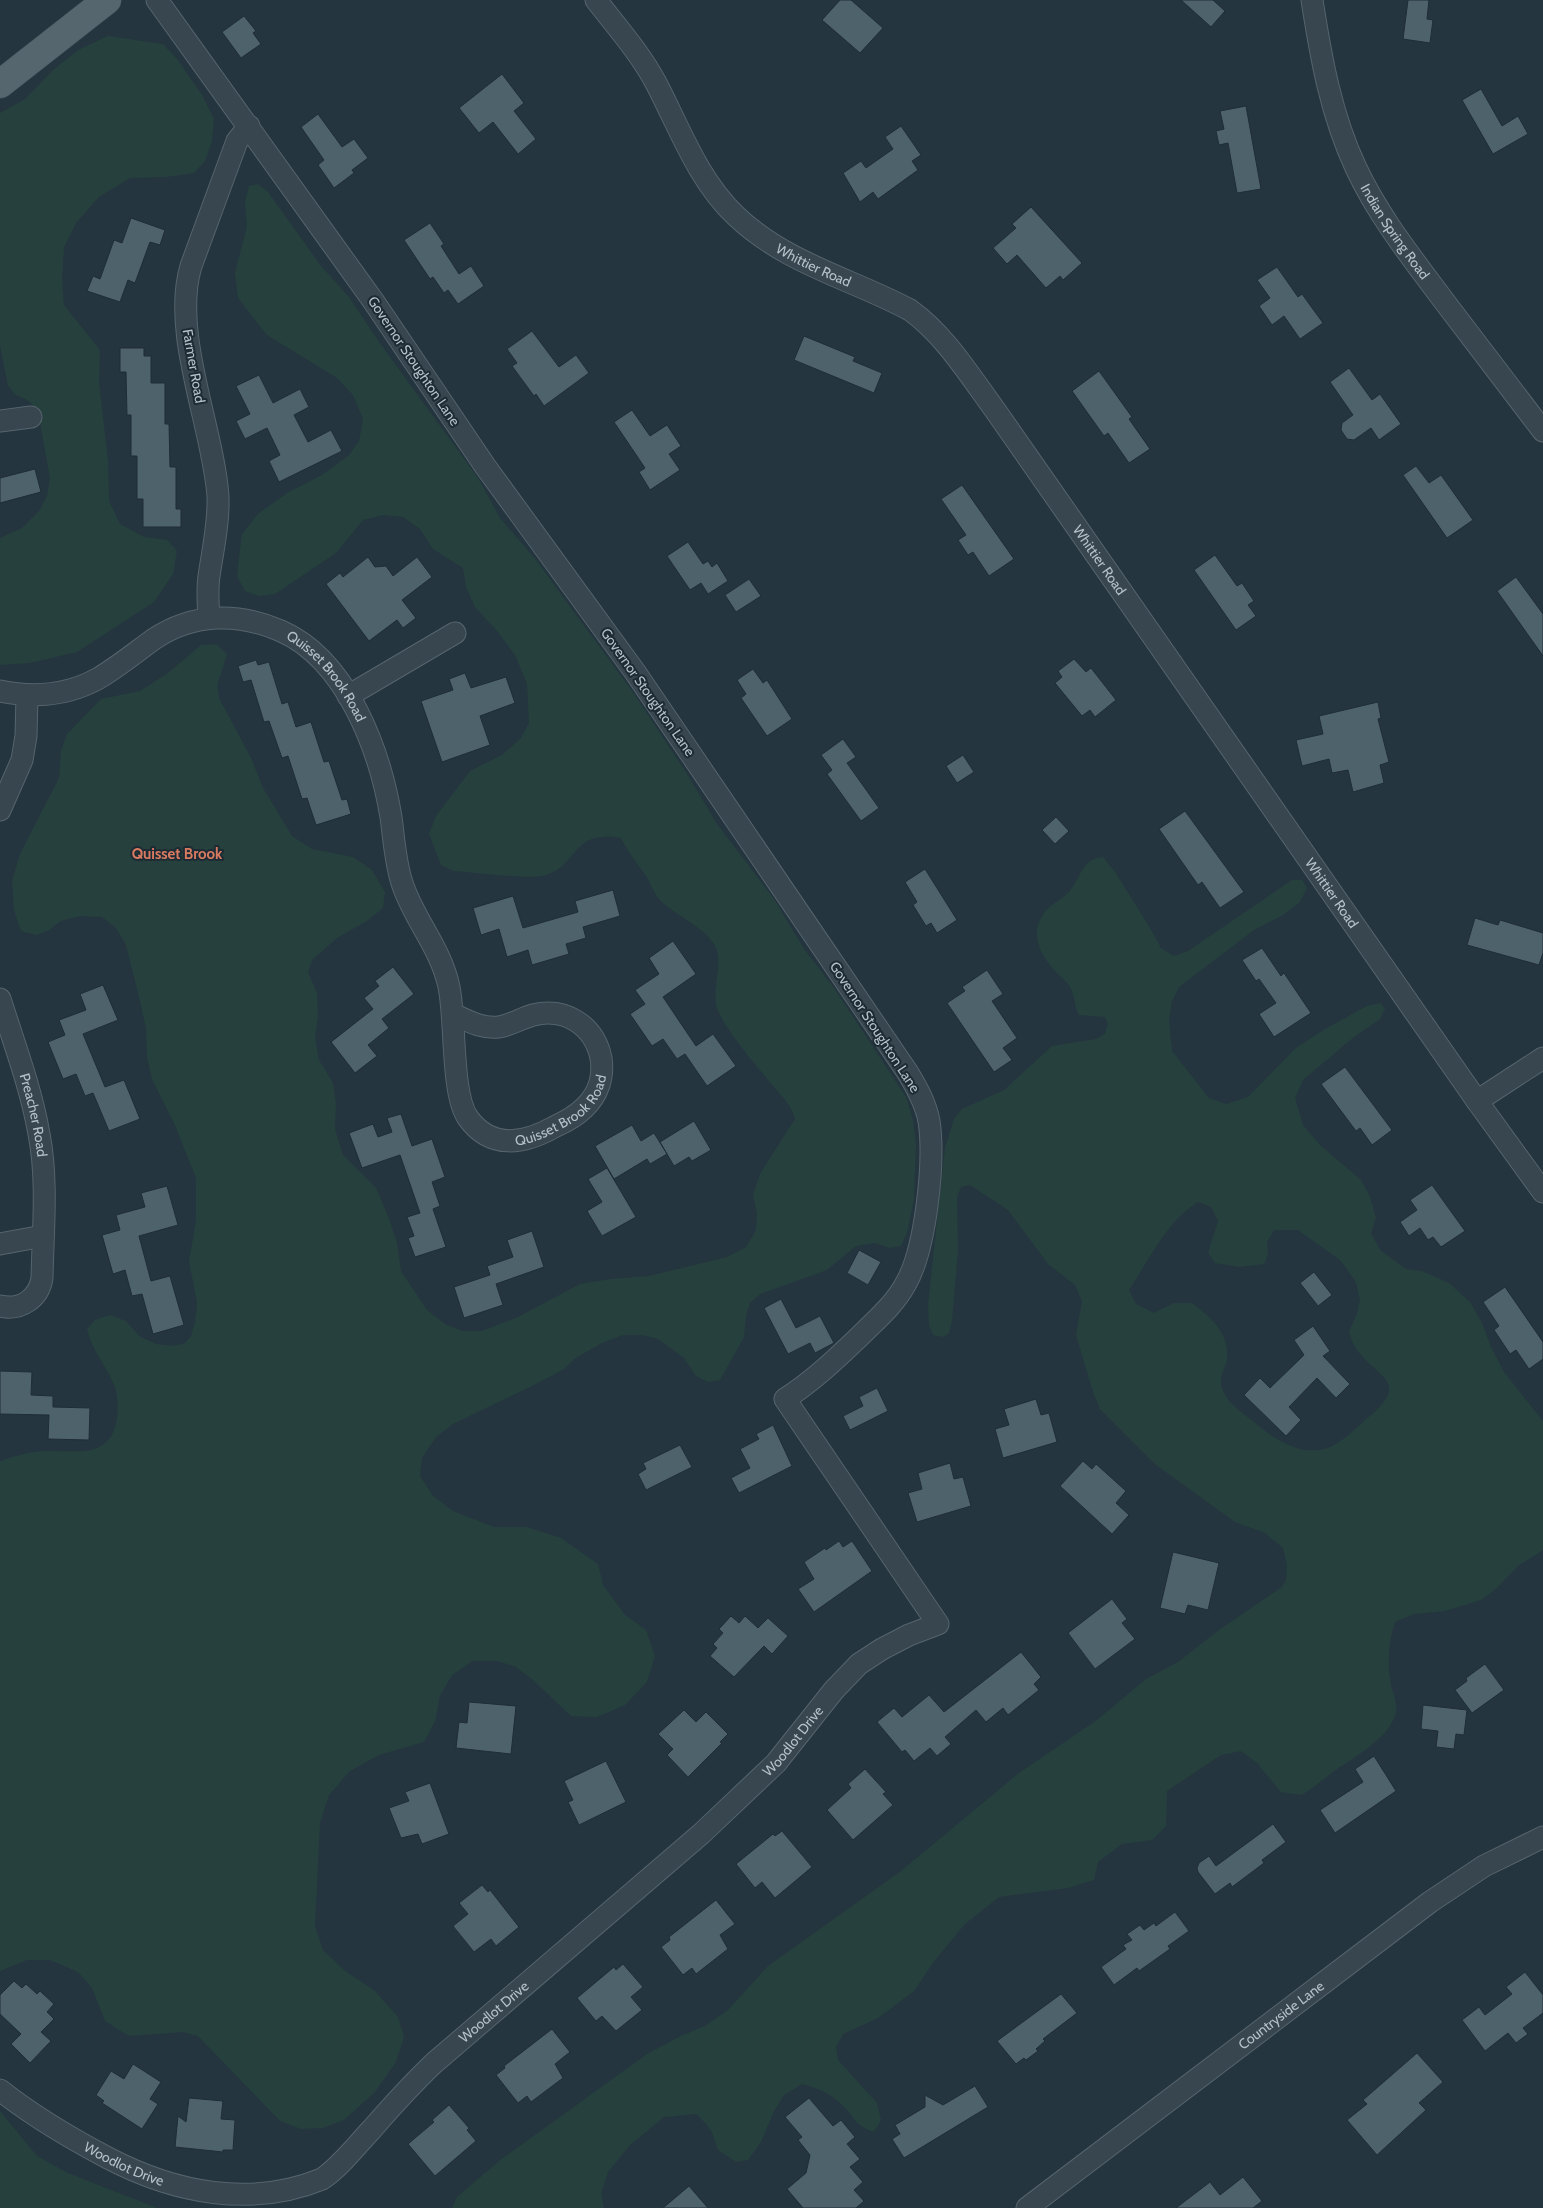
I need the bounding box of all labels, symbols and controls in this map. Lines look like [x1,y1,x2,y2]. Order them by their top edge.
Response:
street label: Indian Spring Road [1357,181,1434,283]
street label: Whittier Road [773,239,854,291]
street label: Governor Stoughton Lane [364,293,464,429]
street label: Farmer Road [179,327,209,405]
street label: Whittier Road [1069,521,1130,598]
street label: Governor Stoughton Lane [597,624,699,760]
street label: Quisset Brook Road [284,627,370,725]
district label: Quisset Brook [132,845,223,863]
street label: Whittier Road [1301,854,1363,931]
street label: Governor Stoughton Lane [826,958,924,1096]
street label: Preacher Road [16,1071,51,1158]
street label: Quisset Brook Road [514,1073,610,1150]
street label: Woodlot Drive [759,1702,827,1780]
street label: Woodlot Drive [455,1977,532,2047]
street label: Countryside Lane [1235,1977,1328,2053]
street label: Woodlot Drive [81,2138,166,2190]

